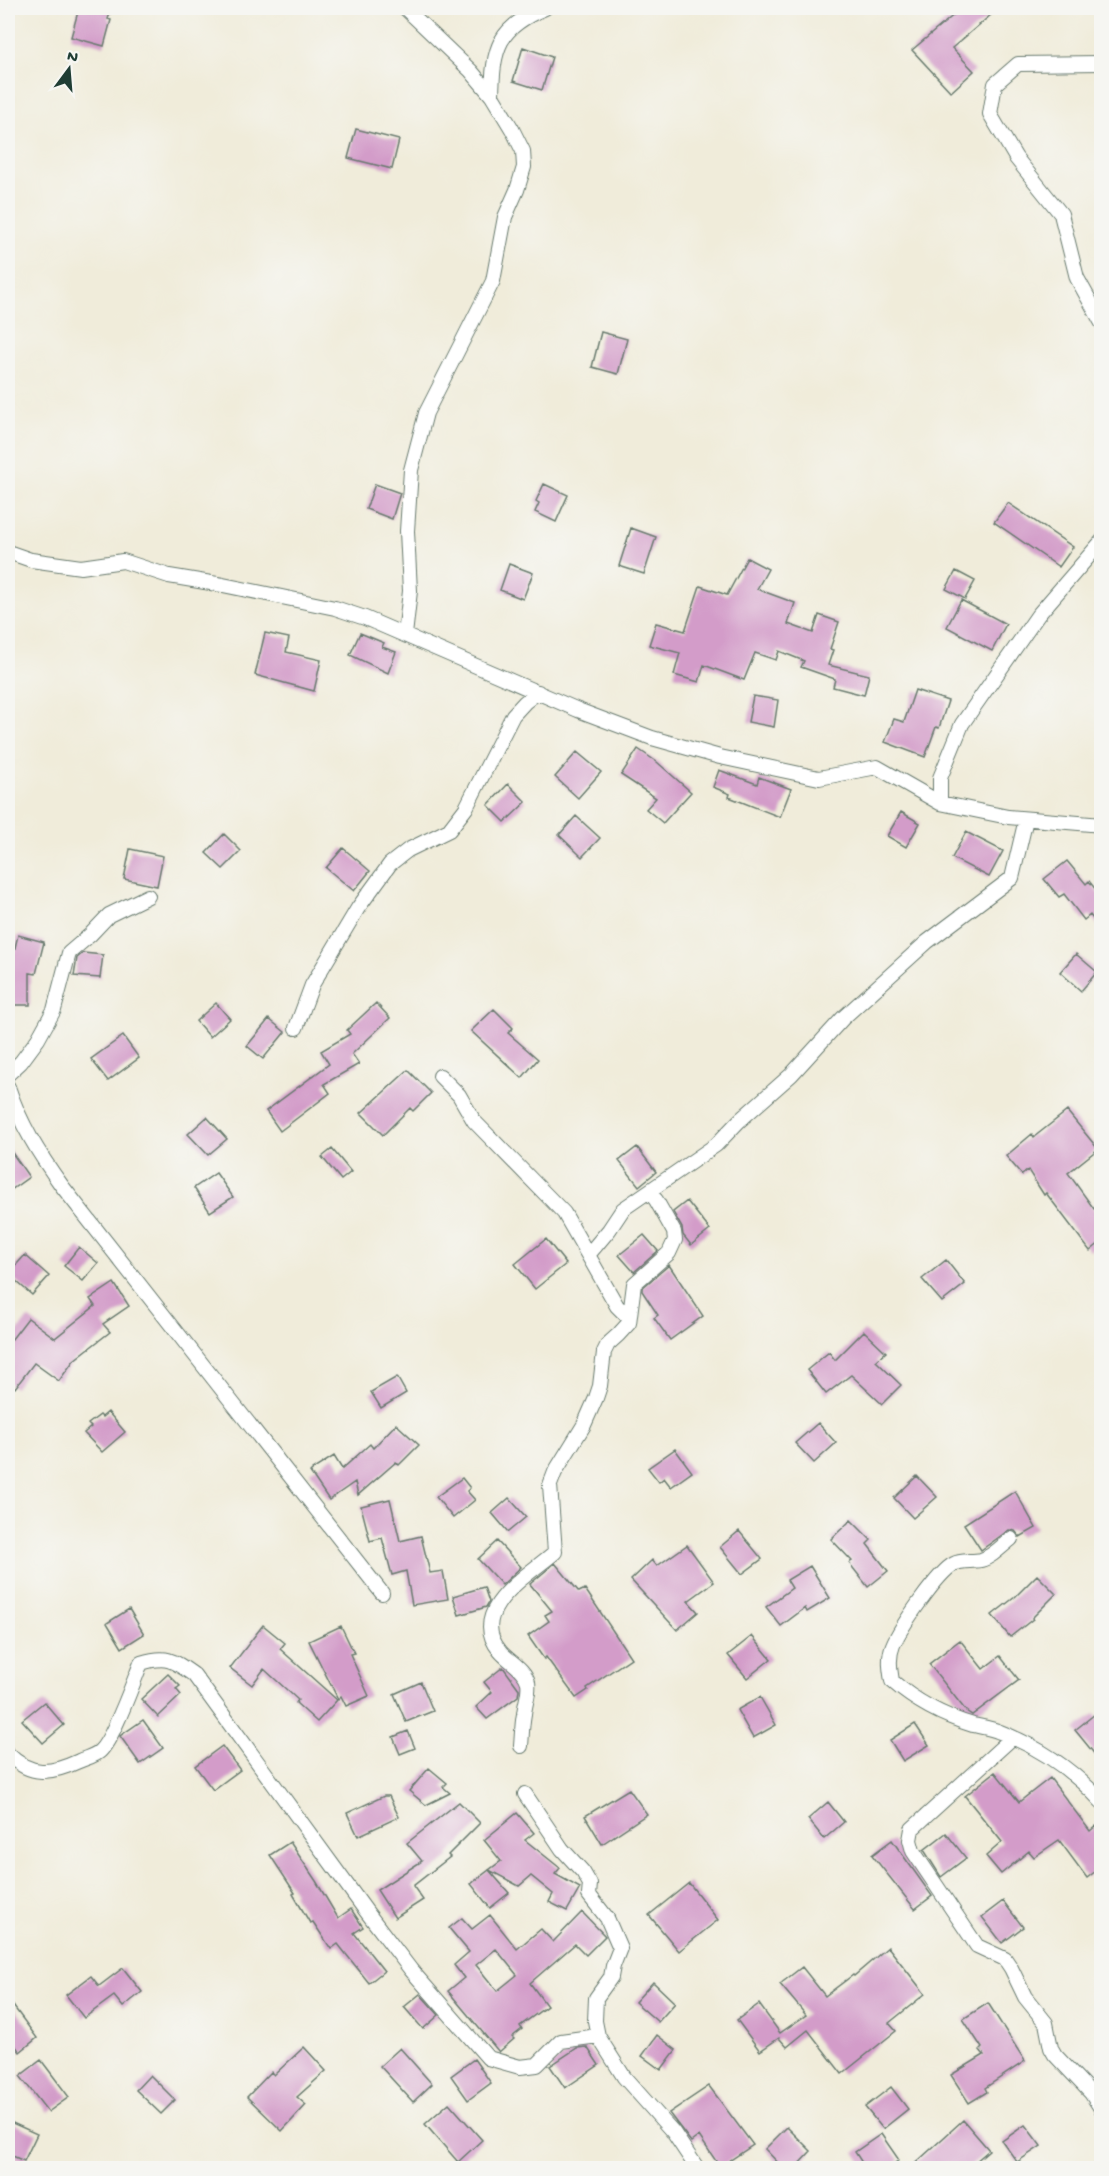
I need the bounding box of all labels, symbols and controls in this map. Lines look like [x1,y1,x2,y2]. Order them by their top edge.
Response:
north arrow [39,39,99,99]
text: N [65,47,80,69]

